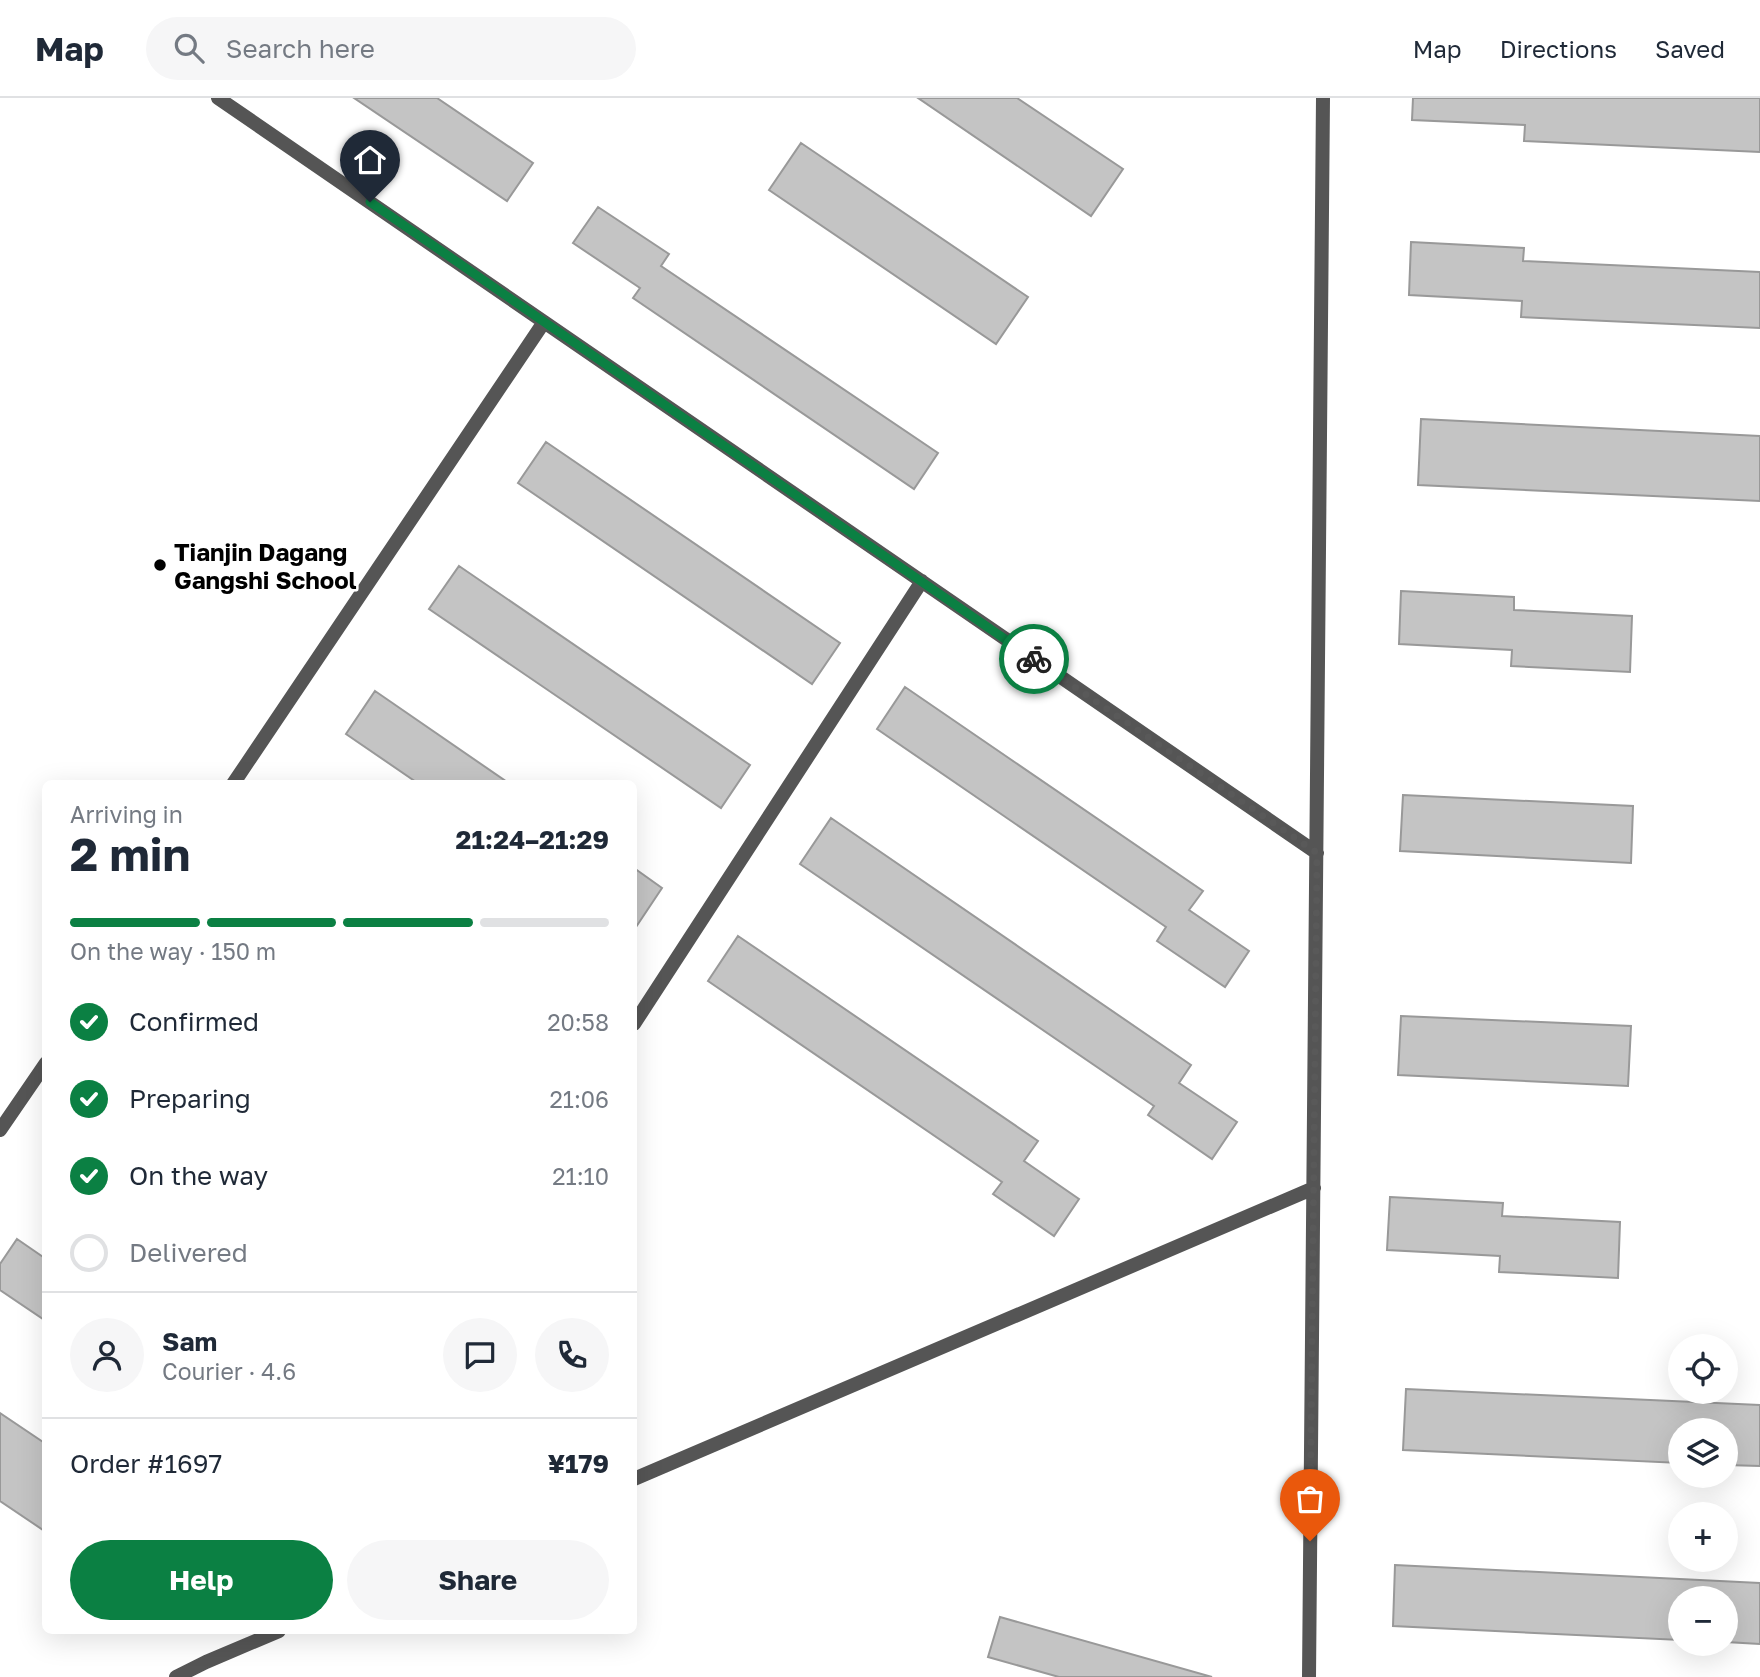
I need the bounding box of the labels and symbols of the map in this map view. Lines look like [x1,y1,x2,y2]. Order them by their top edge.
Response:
pin [340,130,400,202]
place label: Tianjin Dagang Gangshi School [174,537,357,594]
marker: Tianjin Dagang Gangshi School [152,557,168,573]
courier [999,624,1069,694]
pin [1280,1469,1340,1541]

